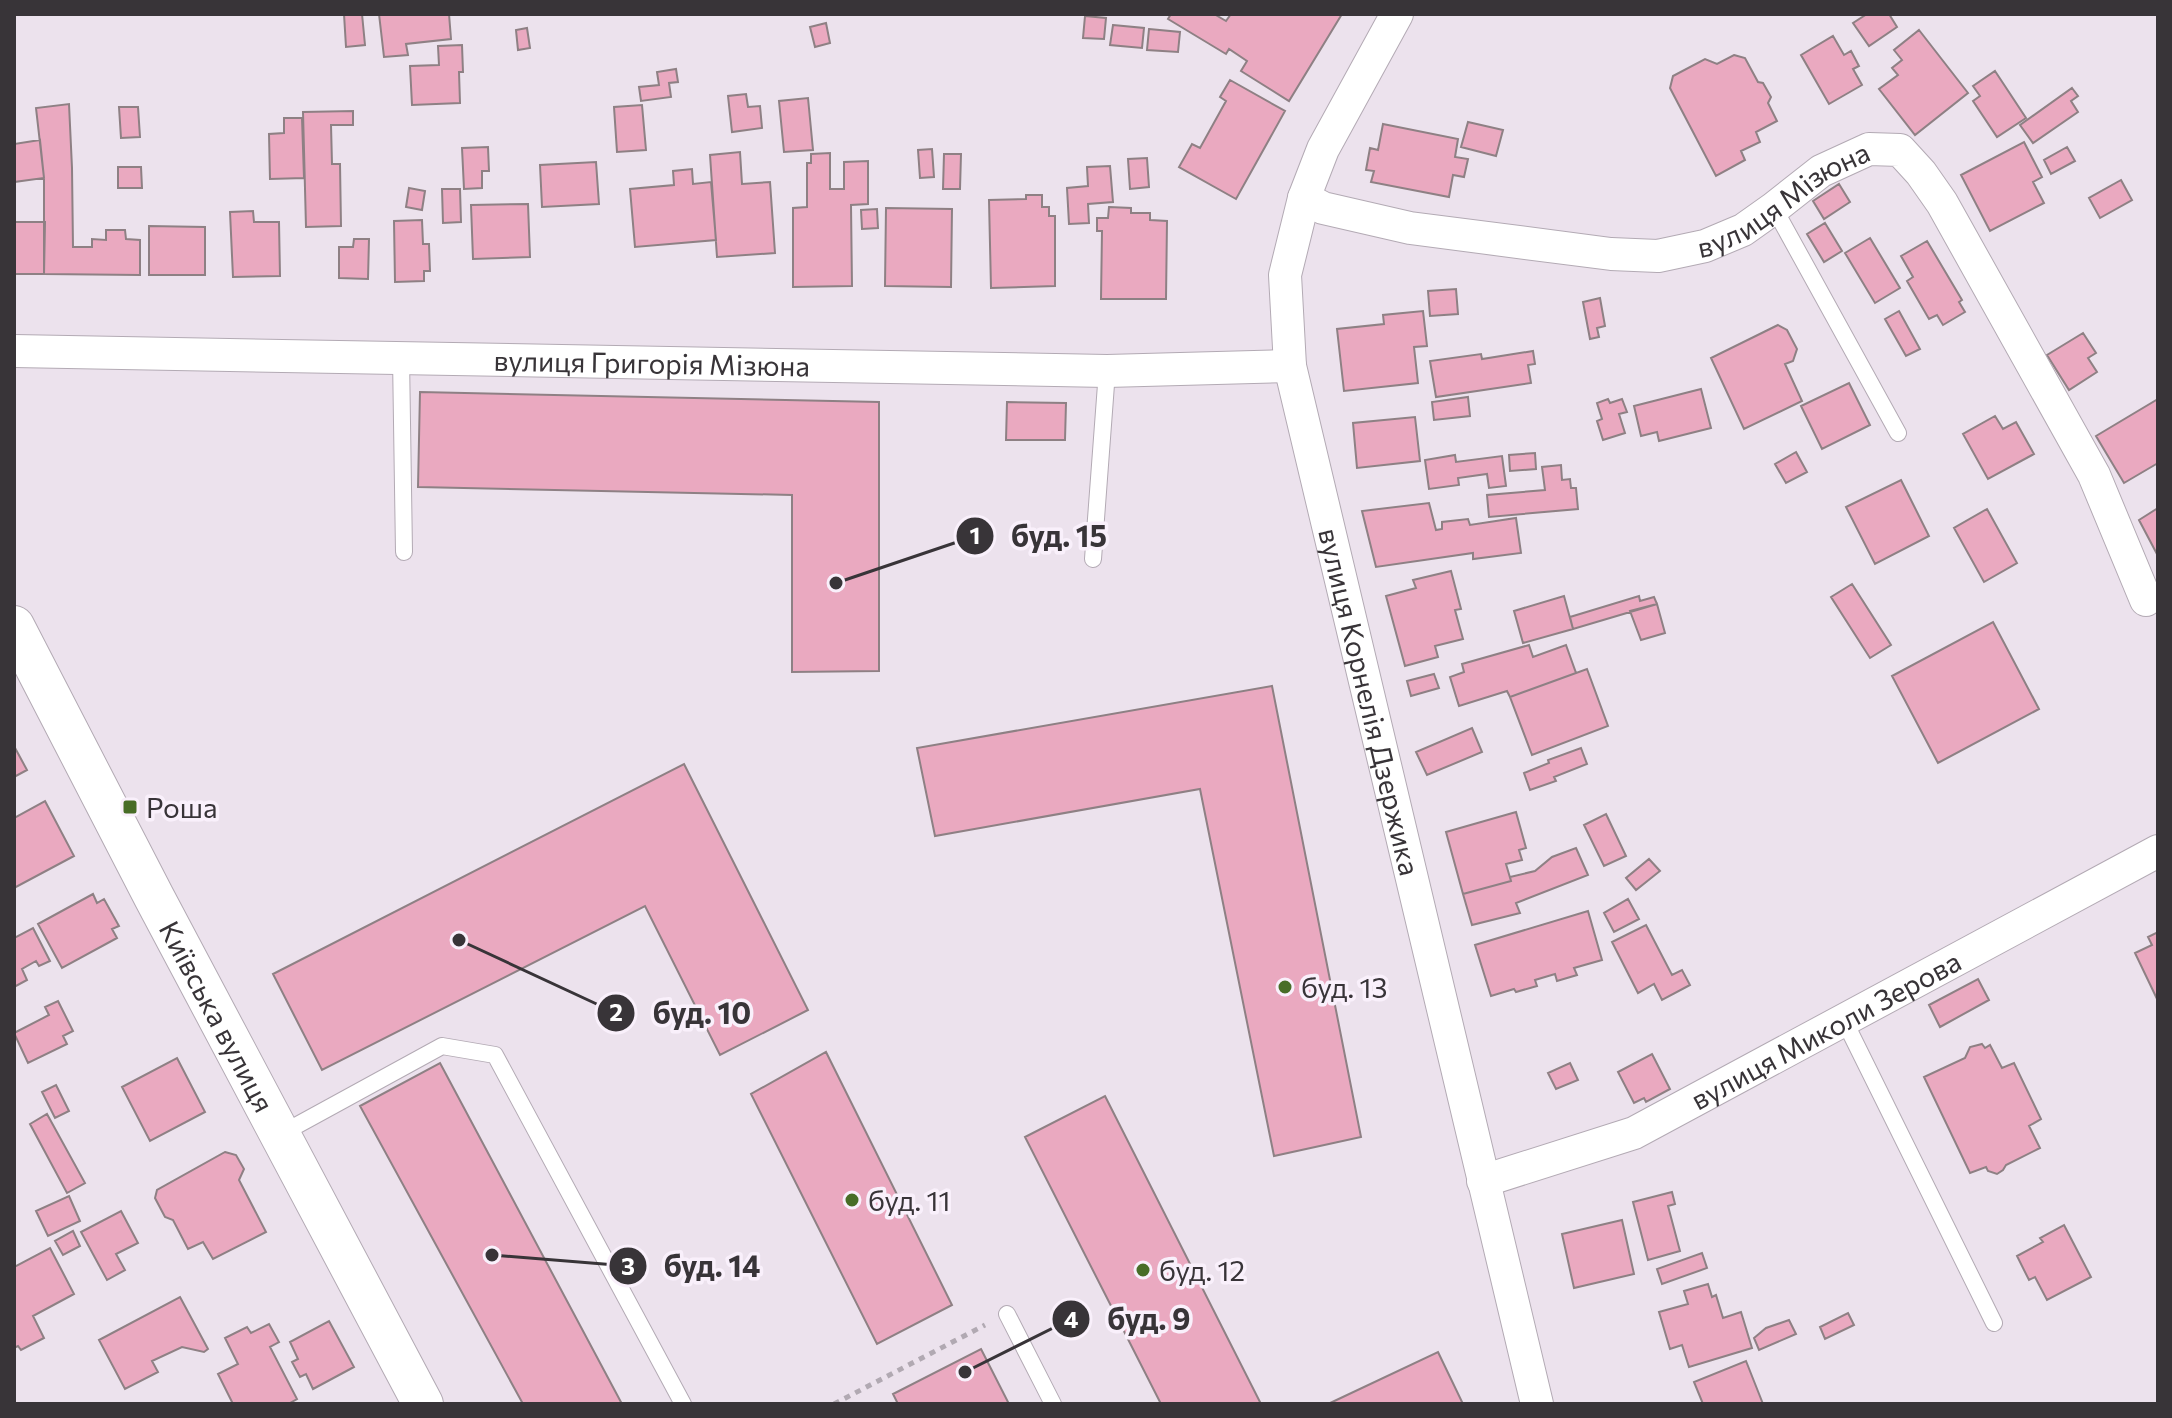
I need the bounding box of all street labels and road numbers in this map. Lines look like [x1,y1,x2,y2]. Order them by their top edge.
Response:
street label: вулиця Мізюна [1694,134,1875,264]
street label: вулиця Григорія Мізюна [493,343,810,383]
street label: вулиця Корнелія Дзержика [1312,525,1428,879]
street label: Київська вулиця [153,915,282,1118]
street label: вулиця Миколи Зерова [1685,943,1966,1116]

